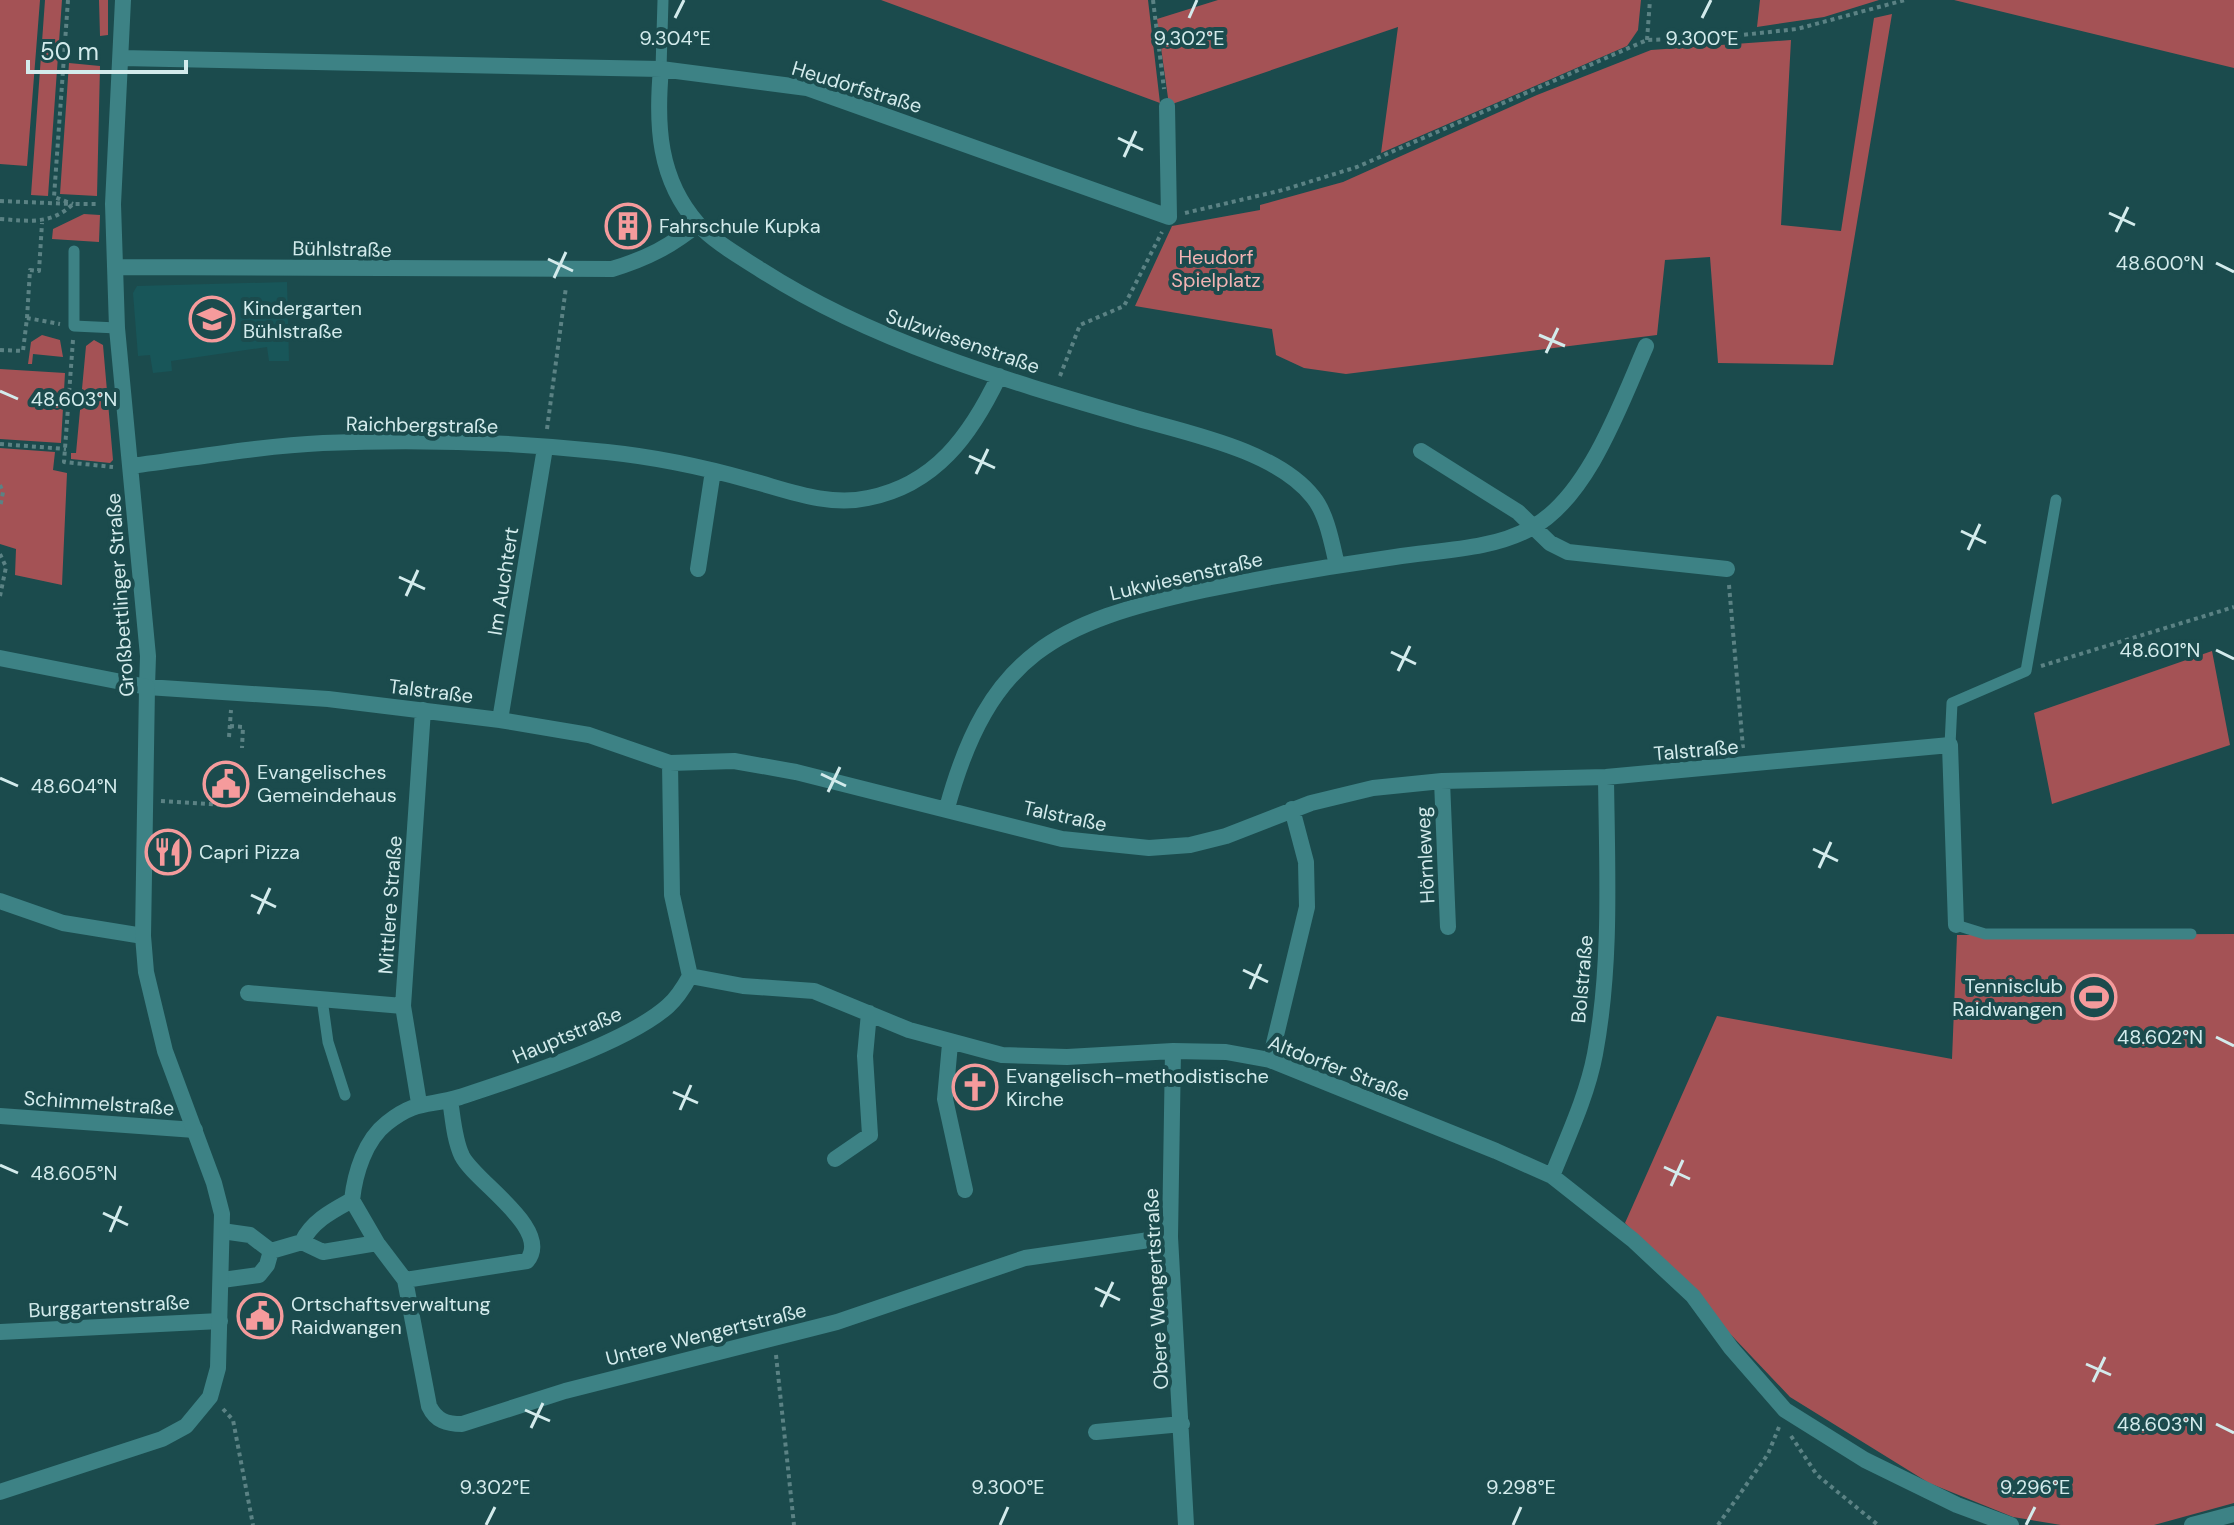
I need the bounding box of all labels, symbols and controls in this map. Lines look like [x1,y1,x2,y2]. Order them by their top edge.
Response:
scale bar [28,24,186,74]
text: 9.304°E [639,25,711,51]
text: 9.302°E [1154,25,1224,51]
text: 9.300°E [1665,25,1739,51]
text: 50 m [40,36,99,67]
street label: Heudorfstraße [789,55,925,119]
building icon: Fahrschule Kupka [604,202,652,250]
place label: Fahrschule Kupka [659,213,821,239]
street label: Bühlstraße [292,235,392,263]
park label: Heudorf Spielplatz [1171,244,1261,293]
text: 48.600°N [2116,250,2204,276]
school or university icon: Kindergarten Bühlstraße [188,295,236,343]
place label: Kindergarten Bühlstraße [243,295,362,344]
street label: Sulzwiesenstraße [883,303,1043,379]
text: 48.603°N [31,386,117,412]
street label: Raichbergstraße [346,411,498,439]
street label: Großbettlinger Straße [100,492,140,698]
street label: Im Auchtert [482,525,524,637]
street label: Lukwiesenstraße [1107,546,1265,606]
text: 48.601°N [2120,637,2200,663]
street label: Talstraße [387,673,475,709]
street label: Talstraße [1652,733,1740,767]
place label: Evangelisches Gemeindehaus [257,759,397,808]
public building icon: Evangelisches Gemeindehaus [202,760,250,808]
text: 48.604°N [31,773,117,799]
street label: Talstraße [1021,794,1109,838]
street label: Hörnleweg [1409,806,1441,904]
restaurant icon: Capri Pizza [144,828,192,876]
street label: Mittlere Straße [372,835,408,975]
place label: Capri Pizza [199,839,300,865]
street label: Bolstraße [1565,934,1599,1024]
place label: Tennisclub Raidwangen [1952,973,2063,1022]
sports icon: Tennisclub Raidwangen [2070,973,2118,1021]
street label: Hauptstraße [509,1000,625,1070]
text: 48.602°N [2117,1024,2203,1050]
street label: Altdorfer Straße [1265,1029,1413,1107]
church icon: Evangelisch-methodistische Kirche [951,1063,999,1111]
place label: Evangelisch-methodistische Kirche [1006,1063,1269,1112]
street label: Schimmelstraße [23,1085,175,1121]
text: 48.605°N [31,1160,117,1186]
street label: Obere Wengertstraße [1138,1188,1174,1390]
street label: Burggartenstraße [28,1289,190,1323]
place label: Ortschaftsverwaltung Raidwangen [291,1291,491,1340]
public building icon: Ortschaftsverwaltung Raidwangen [236,1292,284,1340]
street label: Untere Wengertstraße [603,1296,809,1372]
text: 48.603°N [2117,1411,2203,1437]
text: 9.302°E [460,1474,530,1500]
text: 9.300°E [971,1474,1045,1500]
text: 9.298°E [1486,1474,1556,1500]
text: 9.296°E [2000,1474,2070,1500]

